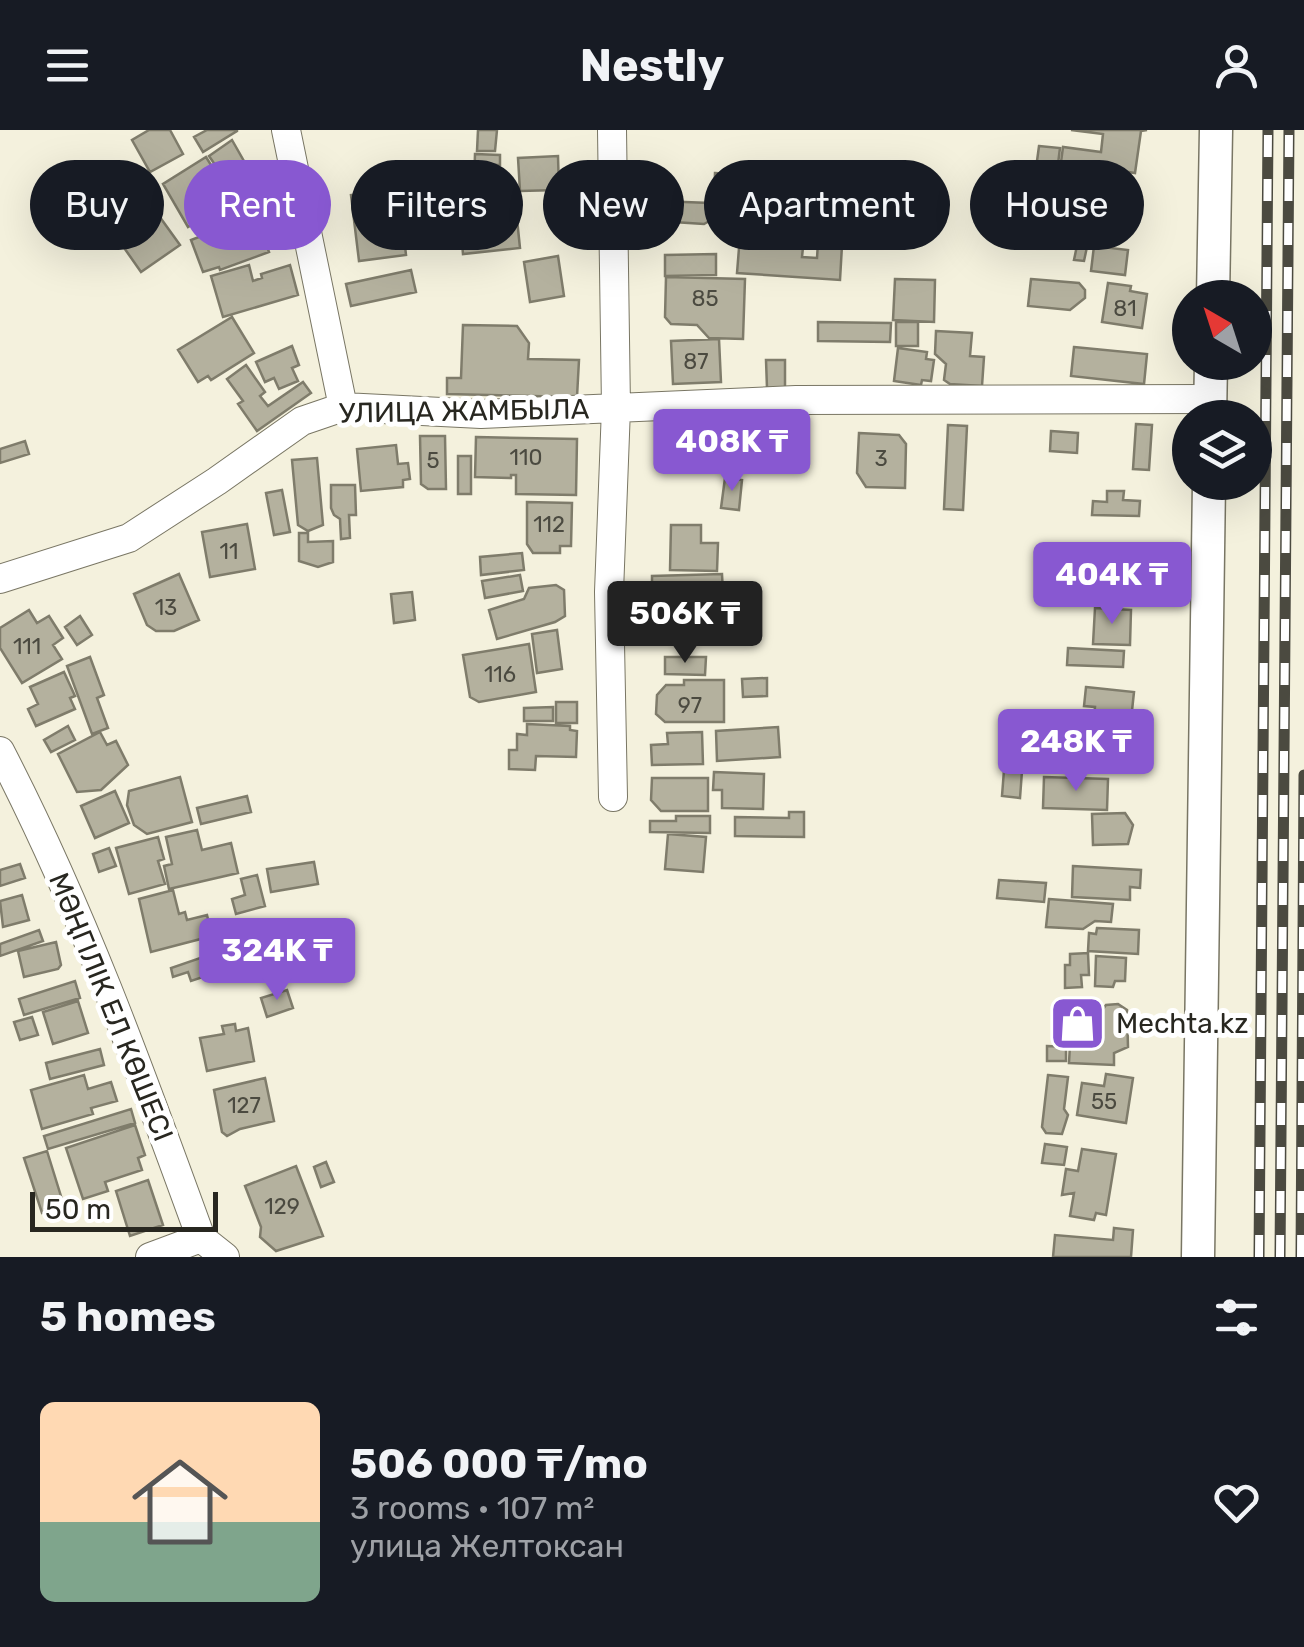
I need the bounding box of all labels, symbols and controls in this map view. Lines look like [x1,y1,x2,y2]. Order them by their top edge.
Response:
icon: menu [40,38,95,93]
icon: person [1209,38,1264,93]
text: Nestly [580,39,724,92]
chip: Buy [30,160,164,250]
chip: Rent [184,160,331,250]
chip: Filters [351,160,523,250]
chip: New [543,160,684,250]
chip: Apartment [704,160,950,250]
chip: House [970,160,1144,250]
north arrow [1172,280,1272,380]
map controls [1172,280,1272,500]
house number: 85 [691,285,719,312]
house number: 81 [1113,295,1137,322]
house number: 87 [683,348,709,375]
street label: УЛИЦА ЖАМБЫЛА [338,392,590,430]
button: layers [1172,400,1272,500]
pin: 408K ₸ [651,409,813,494]
text: 408K ₸ [675,422,789,460]
house number: 110 [510,444,542,471]
house number: 3 [874,445,888,472]
house number: 5 [426,447,440,474]
house number: 112 [533,511,565,538]
house number: 11 [220,538,238,565]
pin: 404K ₸ [1031,542,1193,627]
text: 404K ₸ [1055,555,1169,593]
pin: 506K ₸ [604,581,766,666]
house number: 13 [155,594,177,621]
text: 506K ₸ [629,594,741,632]
house number: 111 [13,633,41,660]
house number: 116 [484,661,516,688]
house number: 97 [678,692,702,719]
pin: 248K ₸ [995,709,1157,794]
text: 248K ₸ [1020,722,1132,760]
street label: МӘҢГІЛІК ЕЛ КӨШЕСІ [42,868,180,1146]
pin: 324K ₸ [196,918,358,1003]
text: 324K ₸ [221,931,333,969]
shop icon: Mechta.kz [1047,993,1107,1053]
place label: Mechta.kz [1116,1007,1248,1040]
house number: 55 [1091,1088,1117,1115]
house number: 127 [227,1092,261,1119]
scale bar [30,1187,218,1232]
text: 50 m [45,1193,111,1226]
house number: 129 [264,1193,300,1220]
icon: filters [1209,1290,1264,1345]
text: 5 homes [40,1292,216,1342]
text: 506 000 ₸/mo [350,1439,648,1489]
icon: home [120,1442,240,1562]
icon: heart [1209,1475,1264,1530]
text: 3 rooms · 107 m² [350,1489,594,1527]
text: улица Желтоксан [350,1527,624,1565]

